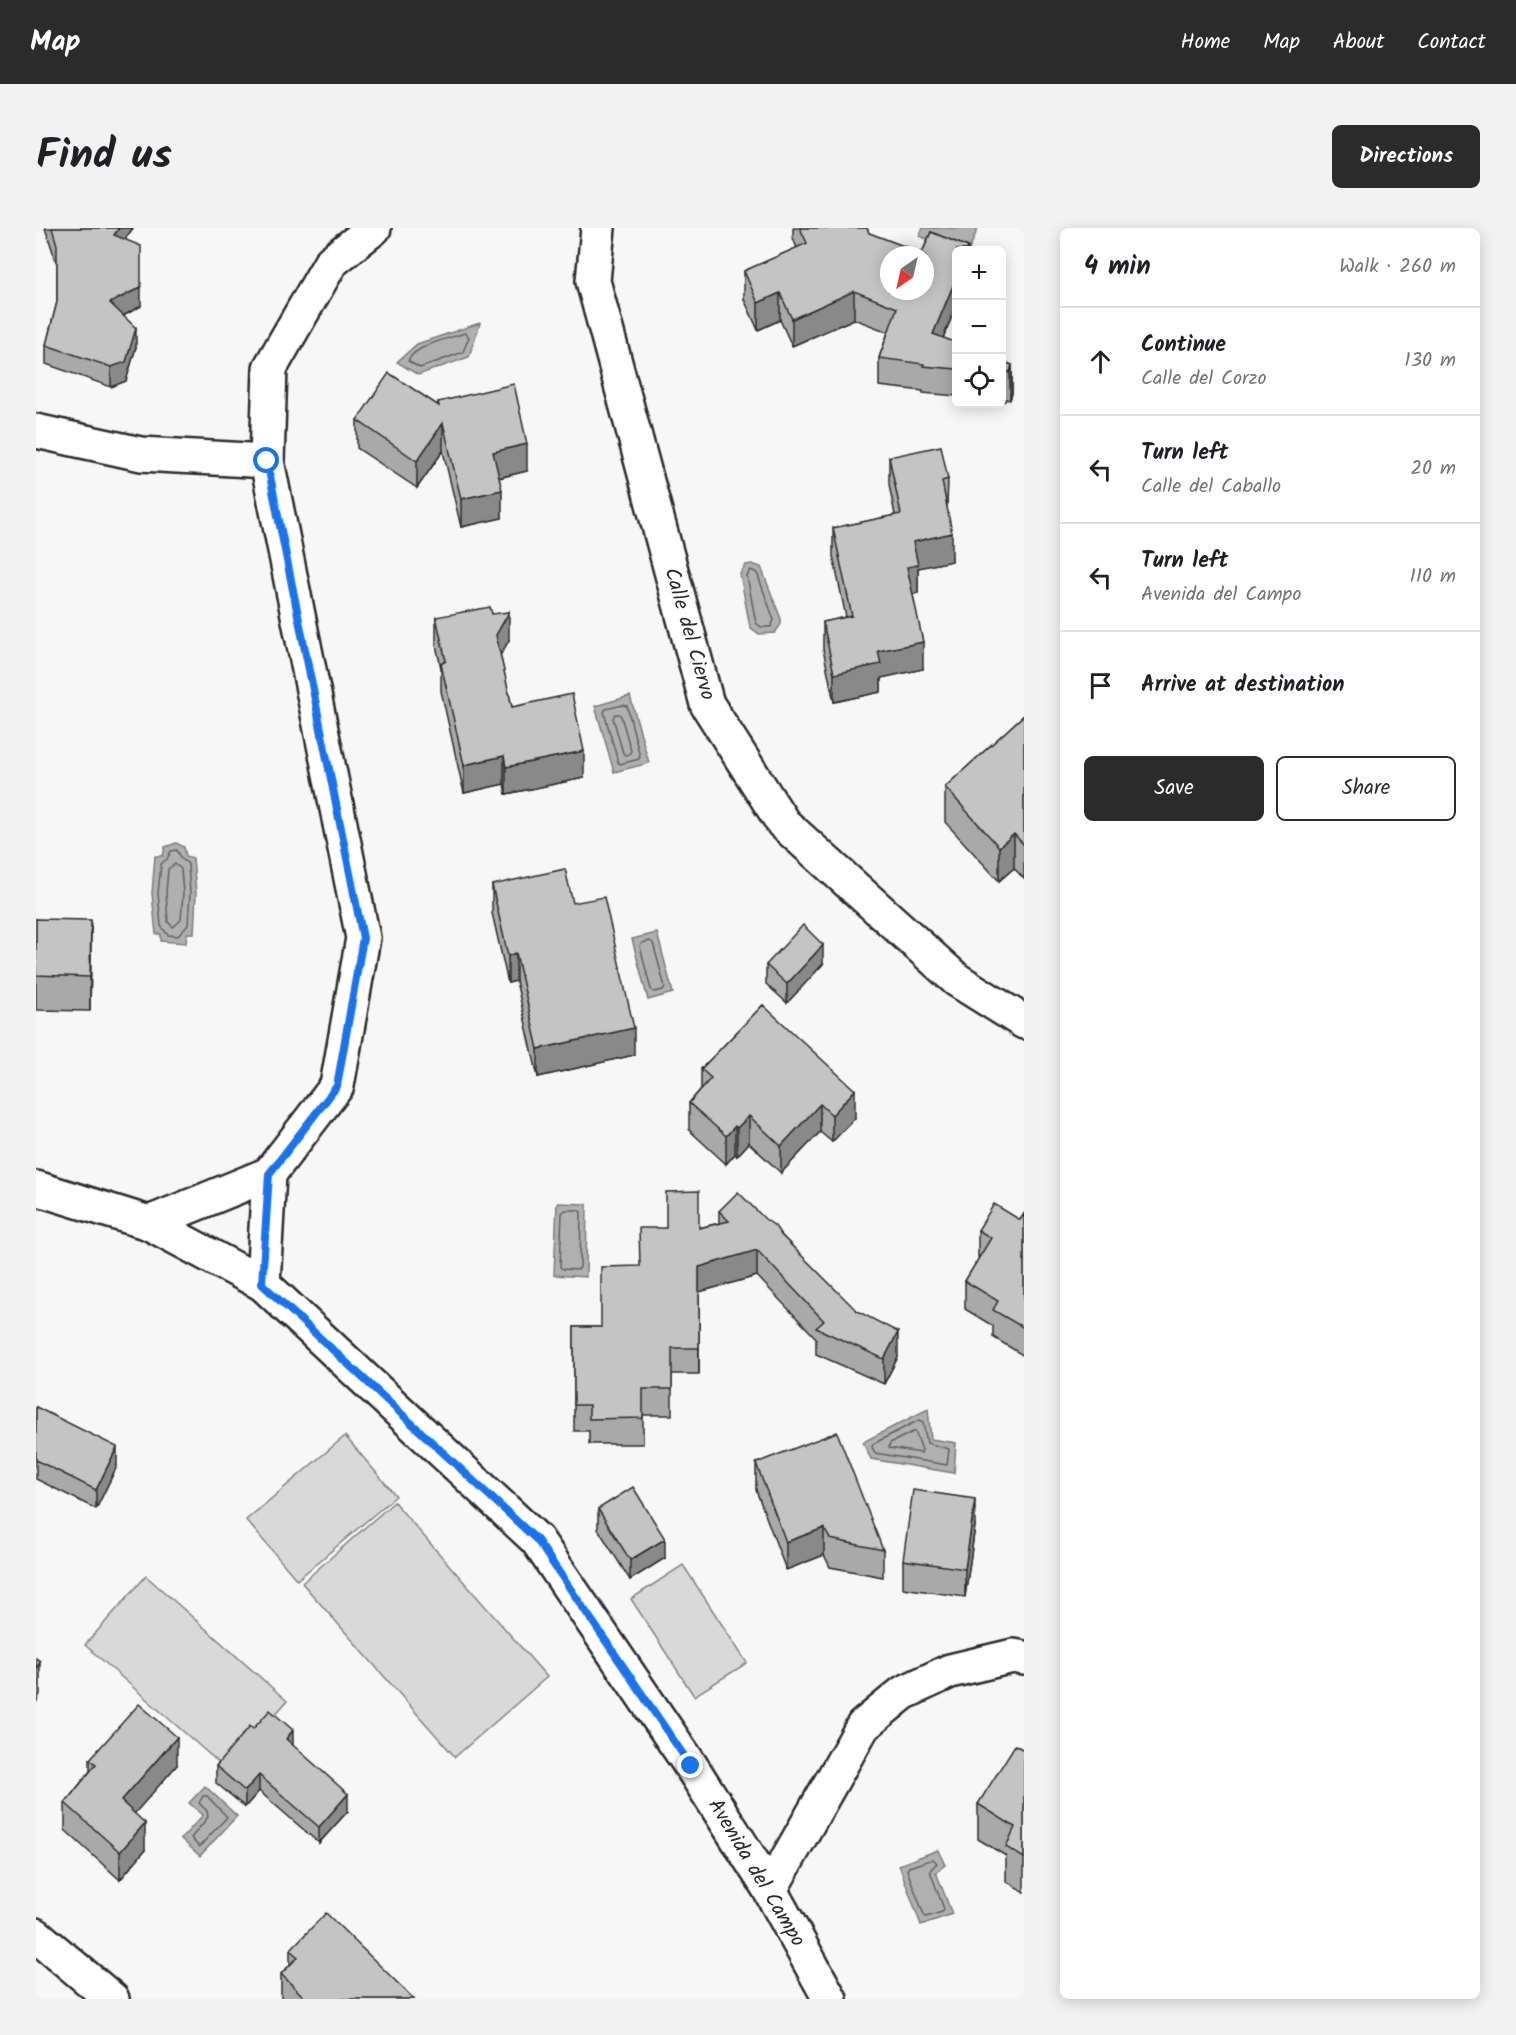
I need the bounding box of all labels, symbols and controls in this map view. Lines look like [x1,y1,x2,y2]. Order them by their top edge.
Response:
text: Map [30,20,81,65]
text: Home [1181,26,1230,59]
text: Map [1263,26,1300,59]
text: About [1333,26,1384,59]
text: Contact [1417,26,1486,59]
text: Find us [36,123,172,190]
button: Directions [1332,125,1480,188]
north arrow [880,246,934,300]
map controls [952,246,1006,408]
button: + [952,246,1006,300]
text: 4 min [1084,246,1151,288]
text: Walk · 260 m [1339,251,1456,283]
button: − [952,300,1006,354]
text: Continue [1141,328,1226,363]
icon: ahead [1084,345,1117,378]
text: 130 m [1404,345,1456,377]
button: locate [952,354,1006,408]
text: Calle del Corzo [1141,363,1267,395]
text: Turn left [1141,436,1228,471]
route start [253,447,279,473]
icon: left [1084,453,1117,486]
text: 20 m [1410,453,1456,485]
text: Calle del Caballo [1141,471,1281,503]
text: Turn left [1141,544,1228,579]
icon: left [1084,561,1117,594]
text: 110 m [1410,561,1456,593]
street label: Calle del Ciervo [654,564,724,704]
text: Avenida del Campo [1141,579,1301,611]
text: Arrive at destination [1141,668,1344,703]
icon: arrive [1084,669,1117,702]
button: Save [1084,756,1264,821]
button: Share [1276,756,1456,821]
route end [677,1752,703,1778]
street label: Avenida del Campo [699,1792,813,1954]

